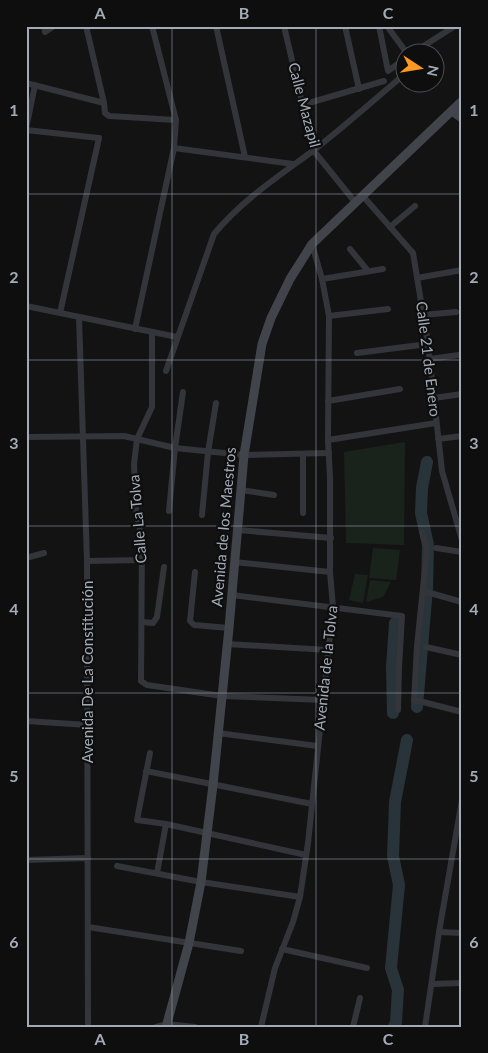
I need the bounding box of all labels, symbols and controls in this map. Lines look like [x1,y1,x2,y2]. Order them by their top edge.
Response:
text: A [93,3,106,22]
text: B [239,3,249,22]
text: C [383,3,394,22]
north arrow [396,42,446,92]
street label: Calle Mazapil [285,60,325,149]
text: N [424,64,443,78]
text: 1 [9,100,19,119]
text: 1 [469,100,479,119]
text: 2 [9,267,19,286]
text: 2 [469,267,479,286]
street label: Calle 21 de Enero [413,300,445,418]
text: 3 [9,433,19,452]
text: 3 [469,433,479,452]
street label: Avenida de los Maestros [207,446,239,608]
street label: Calle La Tolva [124,474,150,564]
street label: Avenida De La Constitución [78,581,96,763]
text: 4 [9,599,19,618]
text: 4 [469,599,479,618]
street label: Avenida de la Tolva [310,605,341,731]
text: 5 [9,766,19,785]
text: 5 [469,766,479,785]
text: 6 [9,932,19,951]
text: 6 [469,932,479,951]
text: A [93,1029,106,1048]
text: B [239,1029,249,1048]
text: C [383,1029,394,1048]

